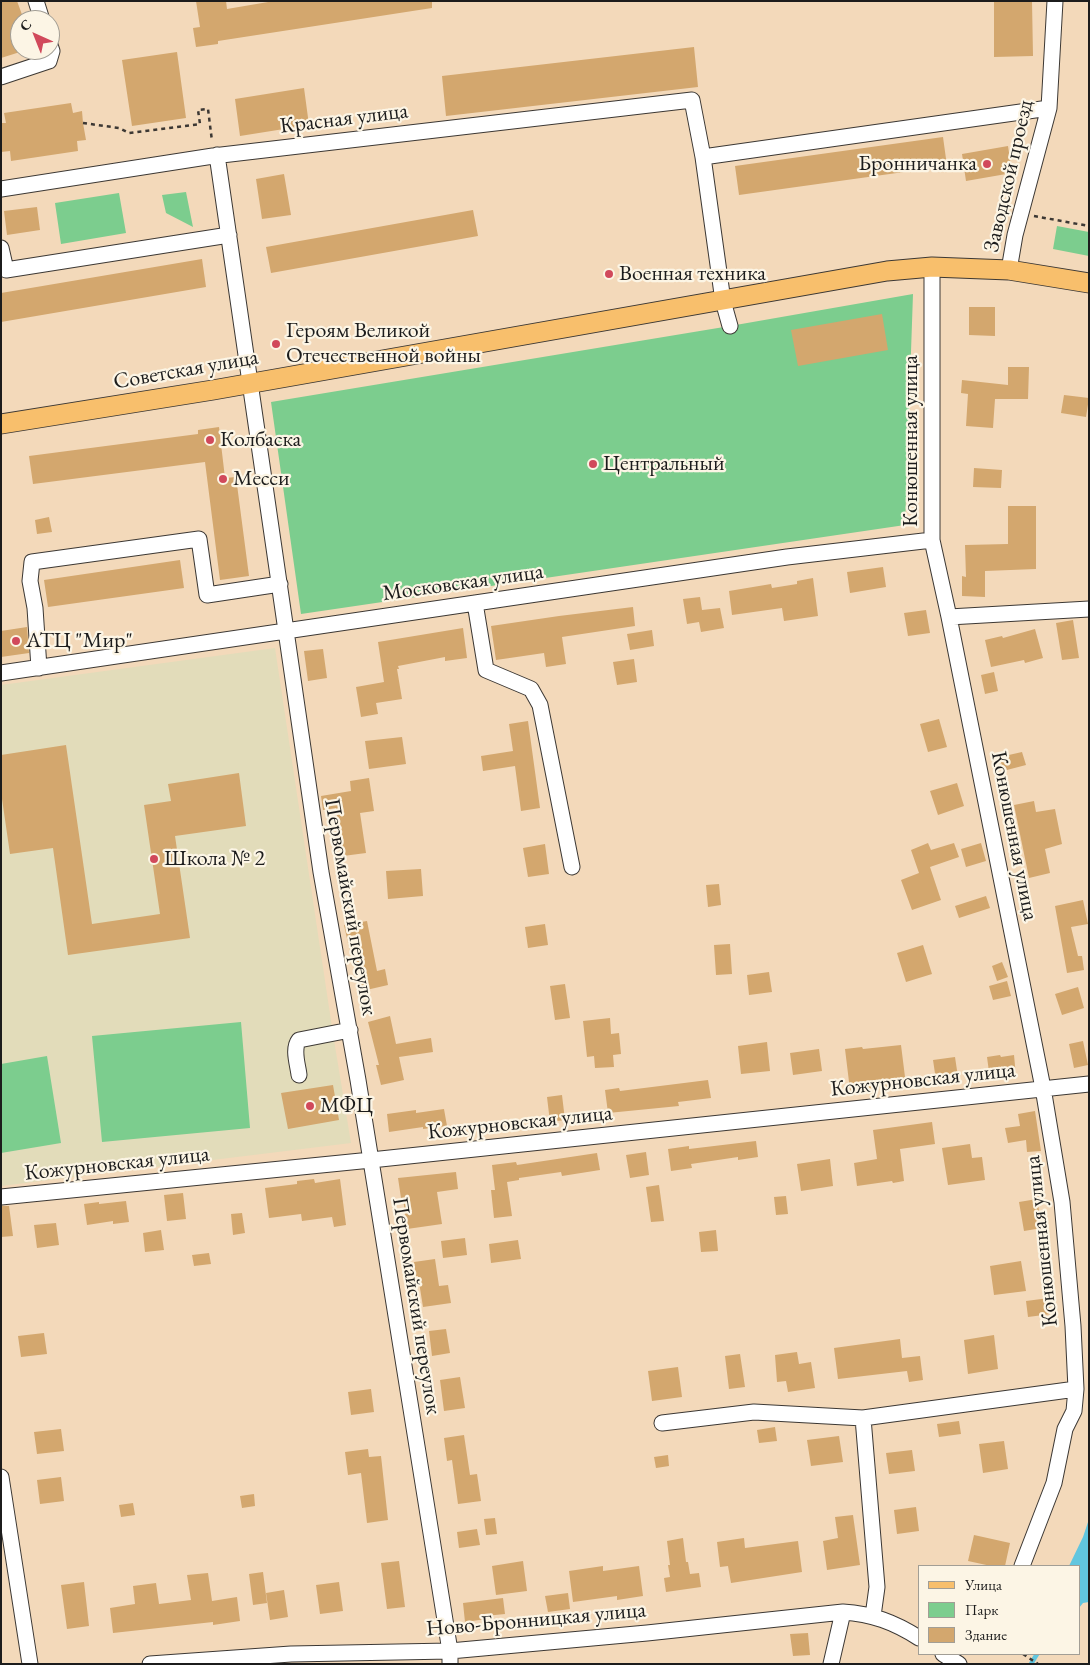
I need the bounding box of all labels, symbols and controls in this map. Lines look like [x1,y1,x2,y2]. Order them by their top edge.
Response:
north arrow [10,10,60,60]
text: С [15,15,35,35]
street label: Заводской проезд [979,97,1039,255]
street label: Красная улица [278,98,410,140]
place label: Бронничанка [858,151,977,177]
marker: Бронничанка [981,158,993,170]
place label: Военная техника [619,261,766,287]
marker: Военная техника [603,268,615,280]
place label: Героям Великой Отечественной войны [286,318,481,370]
marker: Героям Великой Отечественной войны [270,338,282,350]
street label: Советская улица [112,344,260,396]
street label: Конюшенная улица [898,355,924,527]
place label: Колбаска [220,427,301,453]
marker: Колбаска [204,434,216,446]
place label: Центральный [603,451,725,477]
marker: Центральный [587,458,599,470]
place label: Месси [233,466,289,492]
marker: Месси [217,473,229,485]
street label: Московская улица [381,559,545,607]
place label: АТЦ "Мир" [26,628,133,654]
marker: АТЦ "Мир" [10,635,22,647]
street label: Конюшенная улица [985,749,1043,923]
street label: Первомайский переулок [318,796,382,1018]
place label: Школа № 2 [164,846,265,872]
marker: Школа № 2 [148,853,160,865]
street label: Кожурновская улица [829,1057,1017,1103]
place label: МФЦ [320,1093,373,1119]
marker: МФЦ [304,1100,316,1112]
street label: Кожурновская улица [426,1100,614,1146]
street label: Кожурновская улица [23,1141,211,1187]
street label: Конюшенная улица [1020,1154,1064,1328]
street label: Первомайский переулок [386,1195,446,1417]
legend [918,1565,1080,1655]
text: Улица [965,1575,1002,1594]
street label: Ново-Бронницкая улица [425,1597,647,1643]
text: Парк [965,1600,998,1619]
text: Здание [965,1625,1007,1644]

